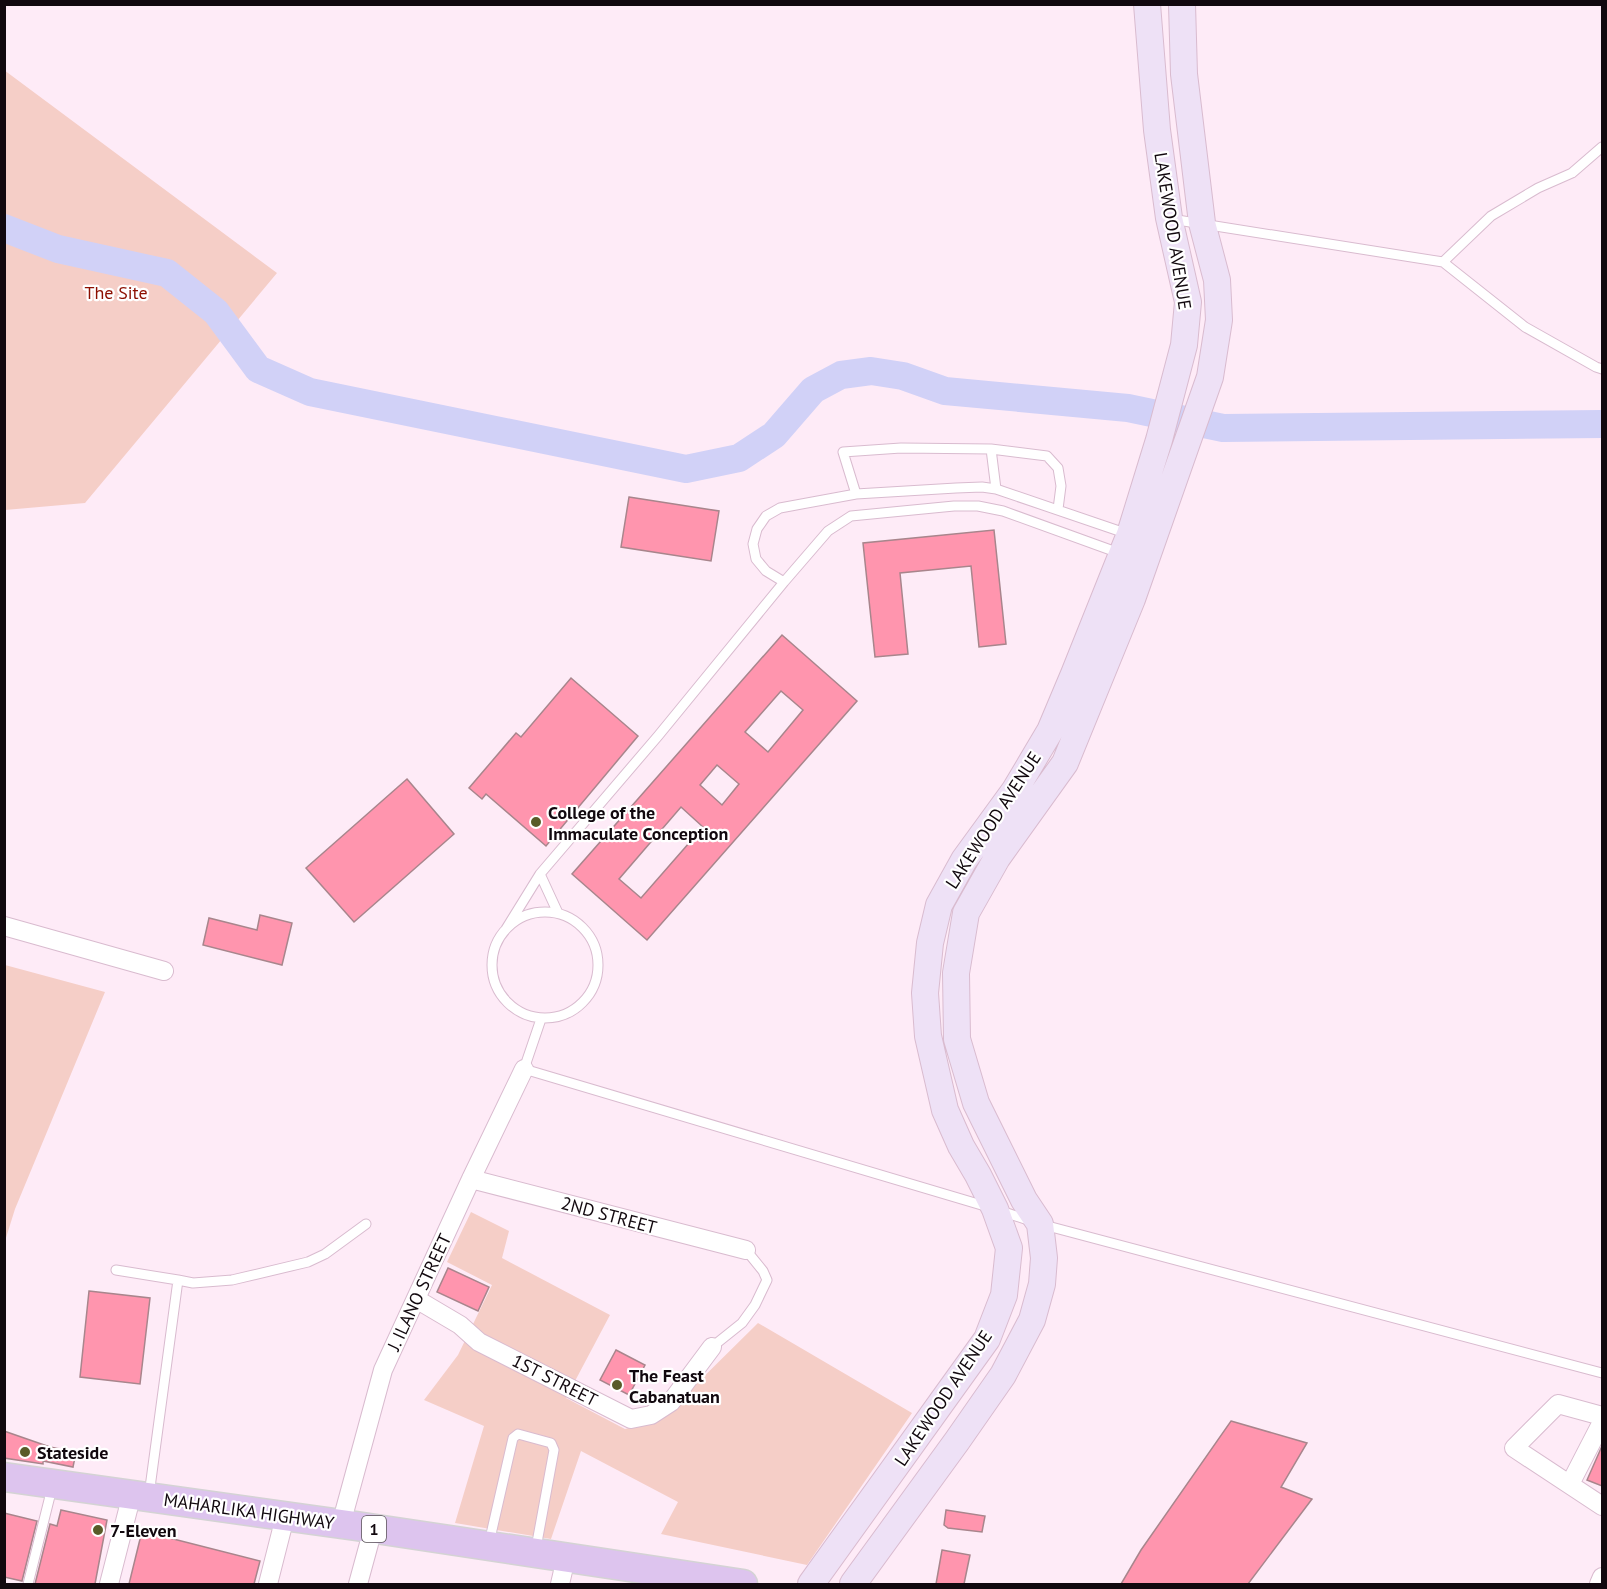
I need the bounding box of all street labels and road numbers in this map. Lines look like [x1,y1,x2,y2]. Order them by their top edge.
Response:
street label: LAKEWOOD AVENUE [1149,151,1197,311]
street label: LAKEWOOD AVENUE [940,747,1046,893]
street label: 2ND STREET [559,1191,659,1239]
street label: J. ILANO STREET [381,1230,456,1355]
street label: LAKEWOOD AVENUE [889,1326,997,1470]
street label: 1ST STREET [508,1349,602,1411]
street label: MAHARLIKA HIGHWAY [162,1488,336,1534]
road number: 1 [362,1516,386,1542]

